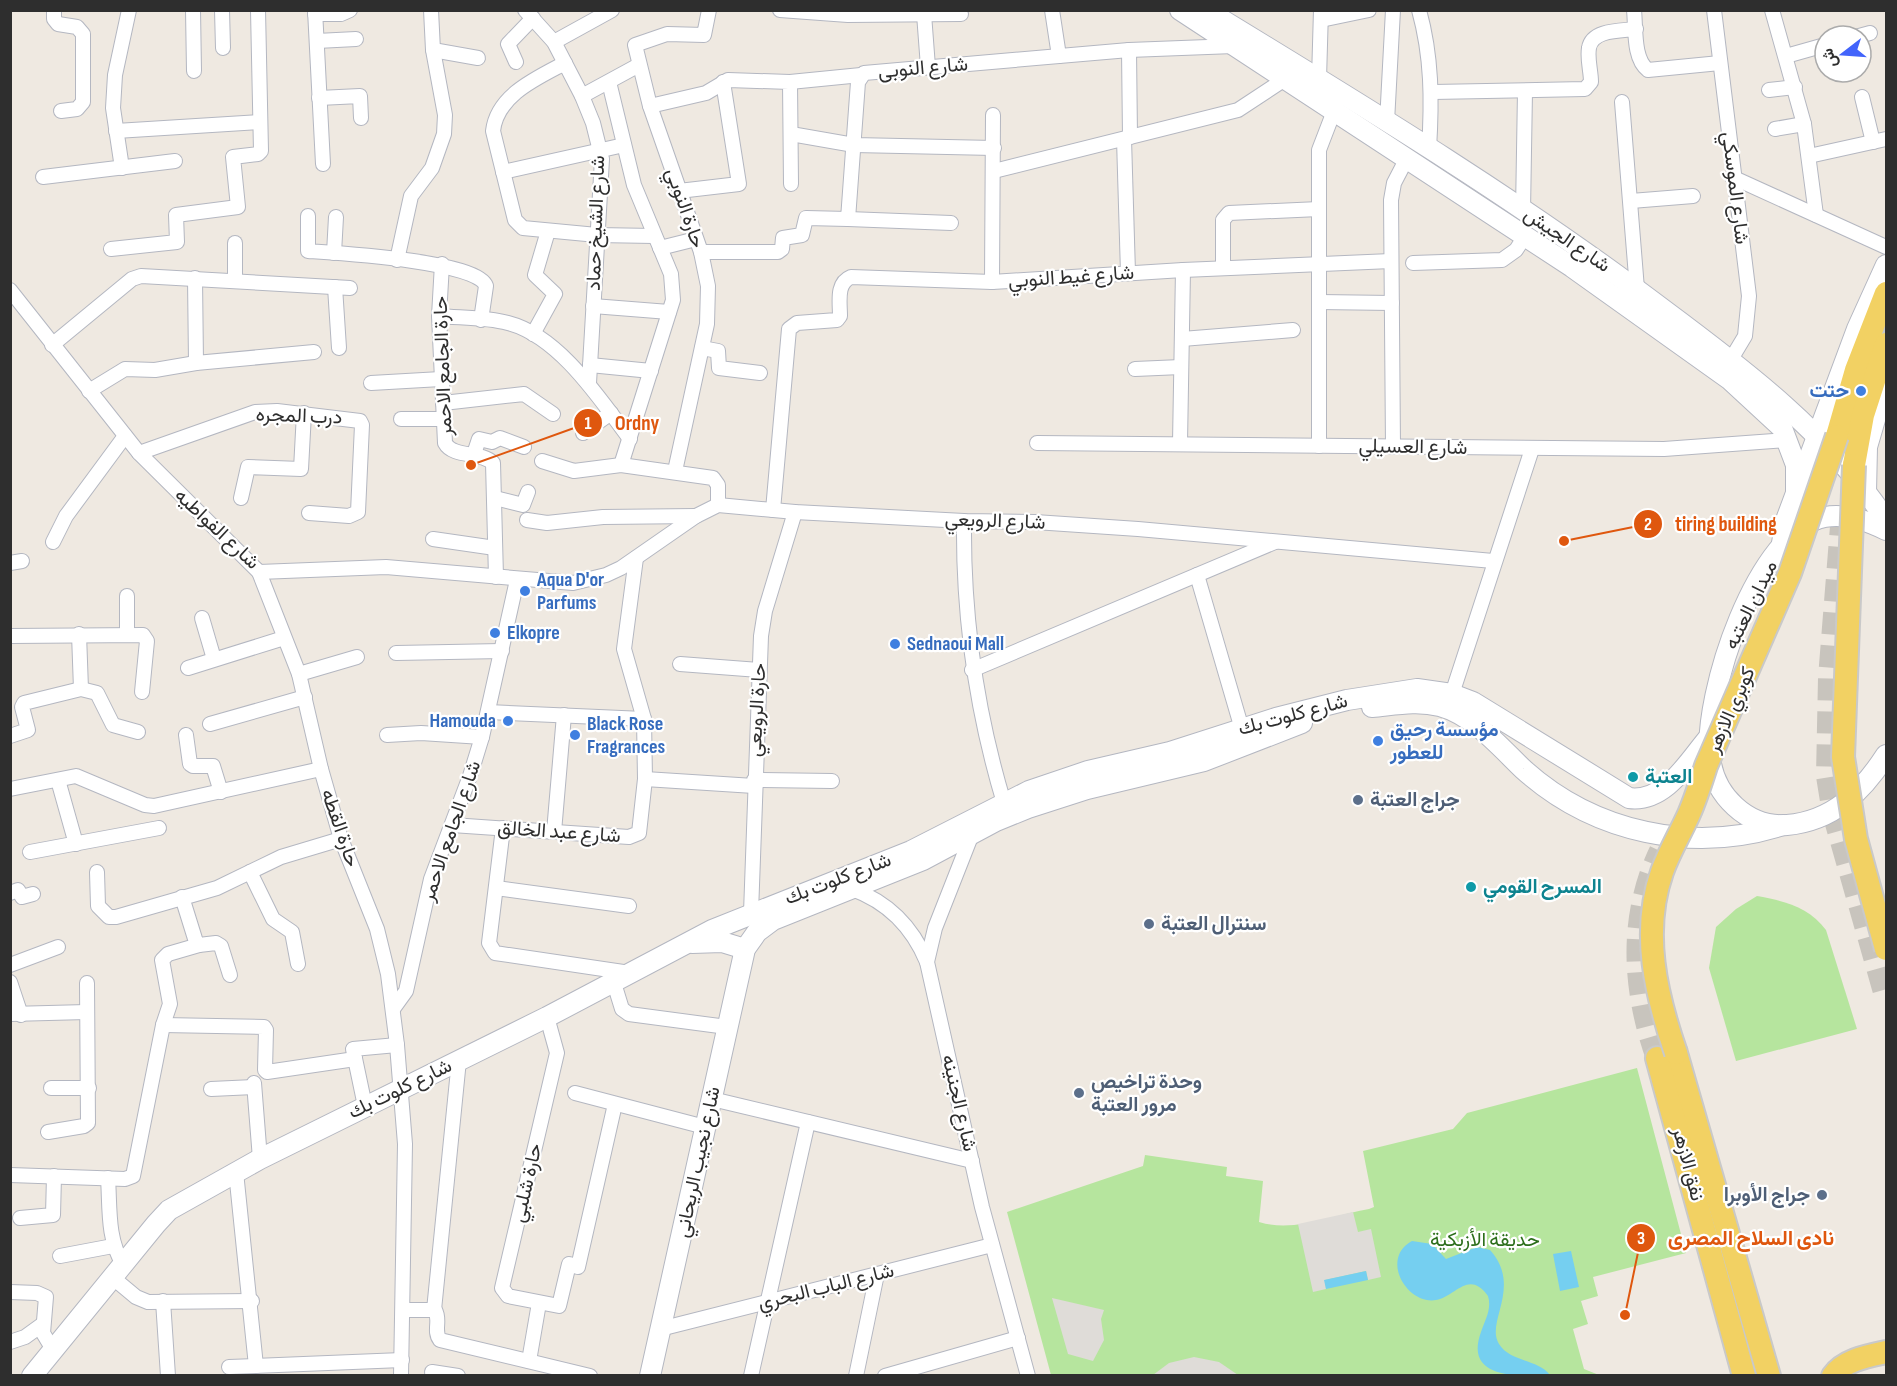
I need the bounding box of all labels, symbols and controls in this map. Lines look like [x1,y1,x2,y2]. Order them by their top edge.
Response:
north arrow [1813,24,1873,84]
text: ش [1818,46,1842,70]
street label: شارع النوبى [877,52,969,85]
street label: شارع الموسكي [1712,130,1754,246]
street label: شارع الشيخ حماد [582,155,611,291]
street label: حارة النوبي [656,165,710,253]
street label: شارع الجيش [1519,202,1615,279]
street label: شارع غيط النوبي [1007,261,1135,297]
street label: حارة الجامع الاحمر [429,296,458,437]
place label: حتت [1809,379,1849,403]
marker: حتت [1854,384,1868,398]
street label: درب المجره [255,402,343,430]
callout: Ordny [573,403,671,442]
text: Ordny [615,411,659,436]
text: 1 [584,413,592,434]
street label: شارع العسيلي [1358,434,1468,464]
street label: شارع الفواطيه [169,483,265,575]
callout: tiring building [1633,504,1789,543]
street label: شارع الرويعي [944,507,1046,539]
text: tiring building [1675,512,1777,537]
text: 2 [1644,514,1652,535]
street label: ميدان العتبه [1719,556,1783,654]
place label: Aqua D'or Parfums [536,568,604,615]
marker: Aqua D'or Parfums [518,584,532,598]
place label: Elkopre [507,621,560,645]
marker: Elkopre [488,626,502,640]
place label: Sednaoui Mall [907,632,1004,656]
marker: Sednaoui Mall [888,637,902,651]
street label: حارة الرويعي [743,663,775,758]
street label: كوبري الازهر [1701,663,1764,759]
street label: شارع كلوت بك [1236,689,1351,742]
place label: Hamouda [430,709,496,733]
place label: Black Rose Fragrances [587,712,666,759]
marker: Hamouda [501,714,515,728]
place label: مؤسسة رحيق للعطور [1389,718,1499,765]
marker: Black Rose Fragrances [568,728,582,742]
marker: مؤسسة رحيق للعطور [1371,734,1385,748]
street label: شارع الجامع الاحمر [415,758,487,906]
place label: العتبة [1645,765,1692,789]
marker: العتبة [1626,770,1640,784]
street label: حارة القطه [316,786,364,870]
place label: جراج العتبة [1370,788,1460,813]
marker: جراج العتبة [1351,793,1365,807]
street label: شارع عبد الخالق [497,816,621,849]
street label: شارع كلوت بك [781,848,895,911]
place label: المسرح القومي [1483,875,1602,903]
marker: المسرح القومي [1464,880,1478,894]
place label: سنترال العتبة [1161,912,1266,936]
marker: سنترال العتبة [1142,917,1156,931]
street label: شارع الجنينه [935,1052,982,1154]
street label: شارع كلوت بك [344,1054,456,1125]
place label: وحدة تراخيص مرور العتبة [1091,1070,1202,1117]
street label: شارع نجيب الريحاني [670,1084,730,1240]
marker: وحدة تراخيص مرور العتبة [1072,1086,1086,1100]
street label: نفق الازهر [1666,1123,1709,1204]
street label: حارة شلبي [506,1141,552,1226]
place label: جراج الأوبرا [1724,1183,1810,1208]
marker: جراج الأوبرا [1815,1188,1829,1202]
callout: نادى السلاح المصرى [1626,1218,1846,1257]
text: نادى السلاح المصرى [1668,1226,1834,1252]
park label: حديقة الأزبكية [1430,1228,1540,1252]
text: 3 [1637,1228,1645,1249]
street label: شارع الباب البحري [755,1258,898,1319]

